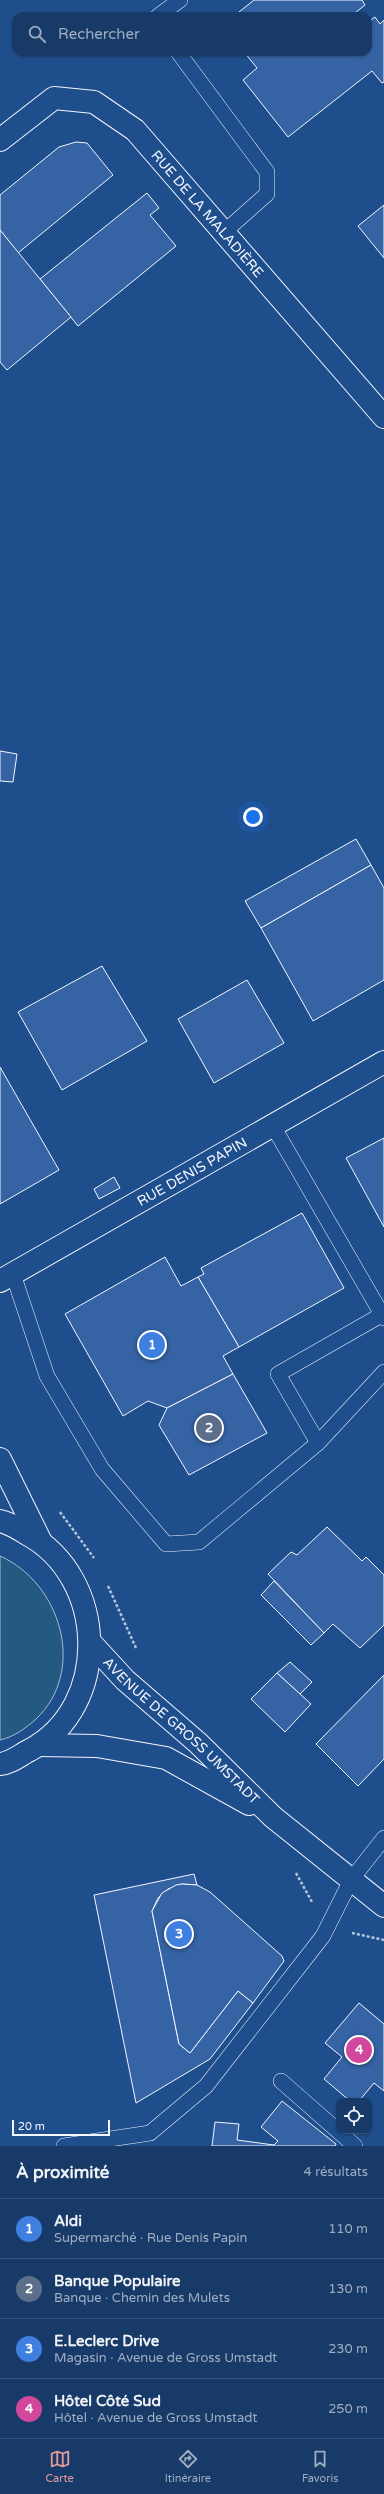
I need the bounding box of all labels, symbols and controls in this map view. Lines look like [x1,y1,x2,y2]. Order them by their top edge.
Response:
search box [12,12,372,56]
icon: search [26,23,48,45]
text: Rechercher [58,25,140,43]
street label: RUE DE LA MALADIÈRE [147,147,267,281]
your location [243,807,263,827]
street label: RUE DENIS PAPIN [134,1134,250,1210]
pin: 1 [139,1330,165,1360]
pin: 2 [196,1413,222,1443]
street label: AVENUE DE GROSS UMSTADT [99,1654,263,1808]
pin: 3 [166,1919,192,1949]
pin: 4 [346,2035,372,2065]
map controls [336,2098,372,2134]
button: locate [336,2098,372,2134]
scale bar [12,2118,110,2137]
text: 20 m [18,2120,45,2133]
text: À proximité [16,2162,109,2183]
text: 4 résultats [304,2164,368,2180]
text: Aldi [54,2212,82,2230]
text: 1 [25,2221,33,2237]
text: 110 m [328,2221,368,2237]
text: Supermarché · Rue Denis Papin [54,2230,247,2246]
text: Banque Populaire [54,2272,180,2290]
text: 2 [25,2281,33,2297]
text: 130 m [328,2281,368,2297]
text: Banque · Chemin des Mulets [54,2290,230,2306]
text: E.Leclerc Drive [54,2332,159,2350]
text: 3 [25,2341,33,2357]
text: 230 m [328,2341,368,2357]
text: Magasin · Avenue de Gross Umstadt [54,2350,277,2366]
text: Hôtel Côté Sud [54,2392,161,2410]
text: 4 [25,2401,33,2417]
text: 250 m [328,2401,368,2417]
text: Hôtel · Avenue de Gross Umstadt [54,2410,258,2426]
tab: Carte [45,2448,74,2485]
tab: Itinéraire [165,2448,211,2485]
tab: Favoris [302,2448,339,2485]

